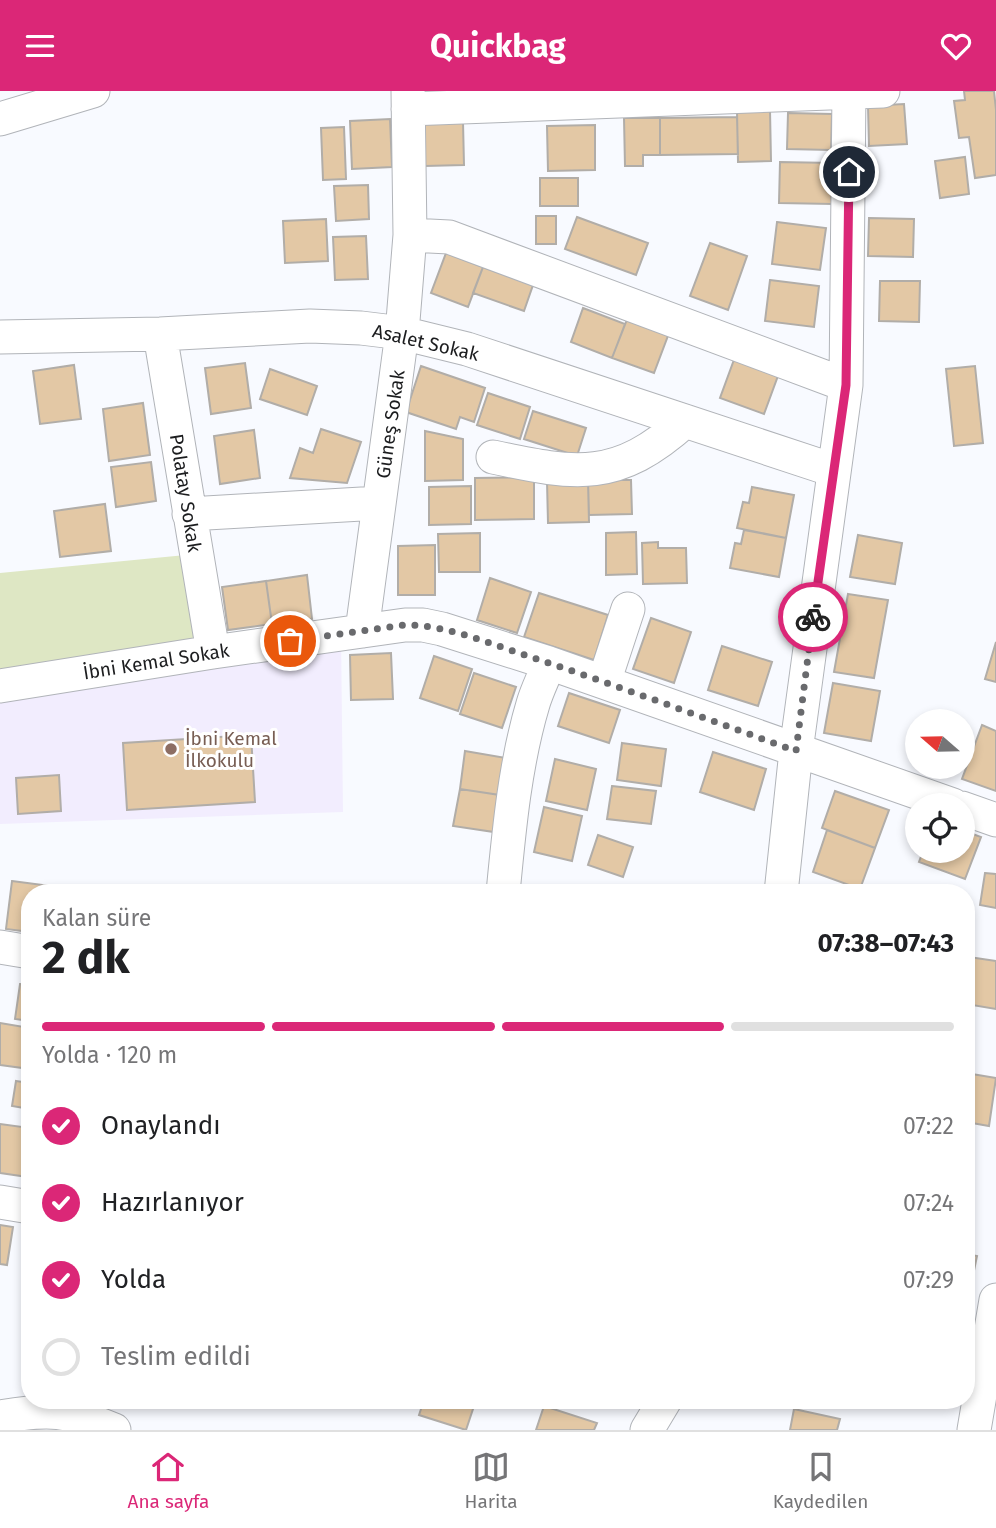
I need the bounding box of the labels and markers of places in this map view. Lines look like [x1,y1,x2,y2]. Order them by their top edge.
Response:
pin [819,142,879,202]
pin [260,611,320,671]
place label: İbni Kemal İlkokulu [185,727,277,772]
marker: İbni Kemal İlkokulu [163,741,179,757]

